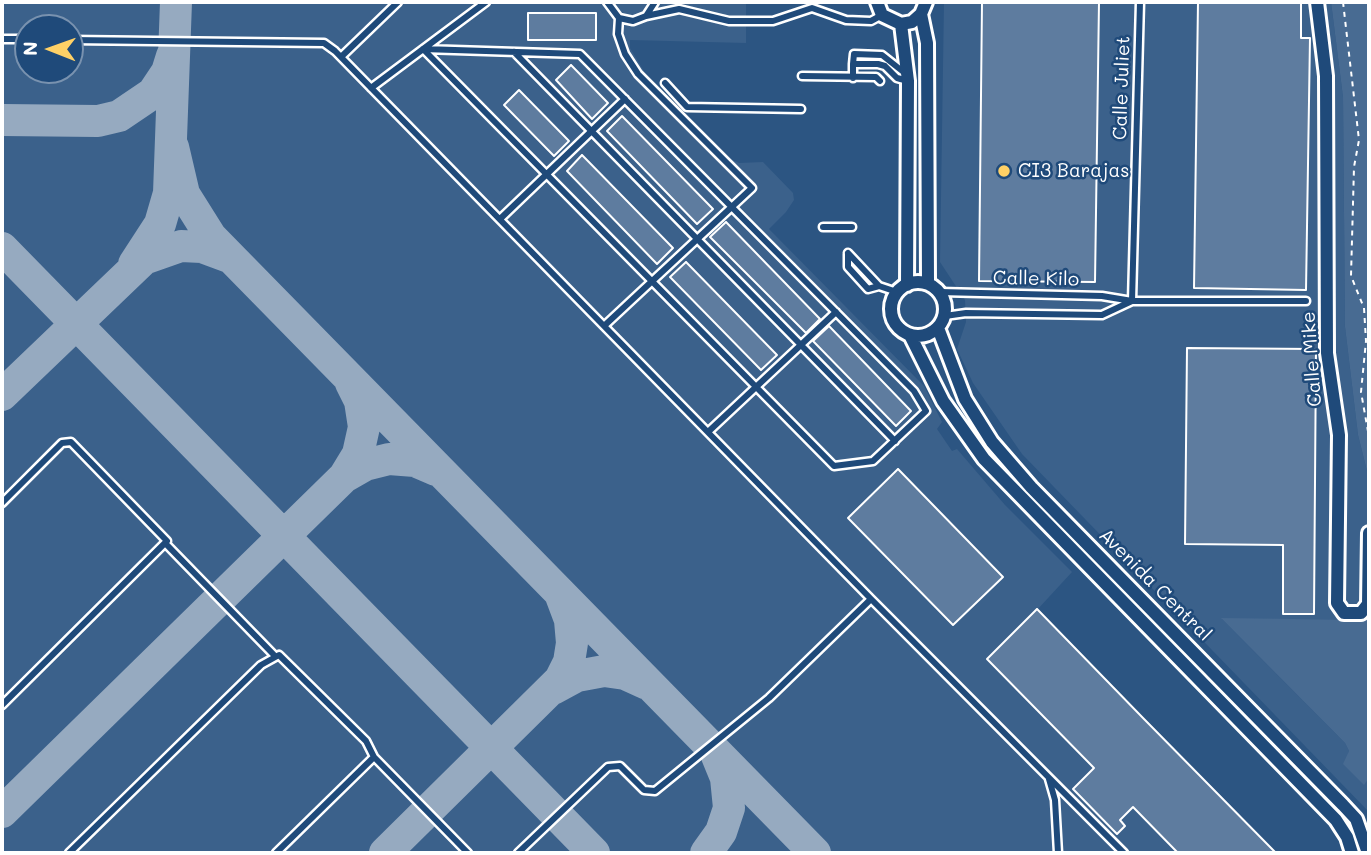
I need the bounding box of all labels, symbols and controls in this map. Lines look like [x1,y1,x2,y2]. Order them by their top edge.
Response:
north arrow [14,14,84,84]
street label: Calle Juliet [1109,35,1135,141]
text: N [17,41,42,56]
place label: CI3 Barajas [1018,160,1130,182]
marker: CI3 Barajas [996,163,1012,179]
street label: Calle Kilo [993,267,1079,291]
street label: Calle Mike [1297,311,1327,407]
street label: Avenida Central [1094,524,1216,646]

